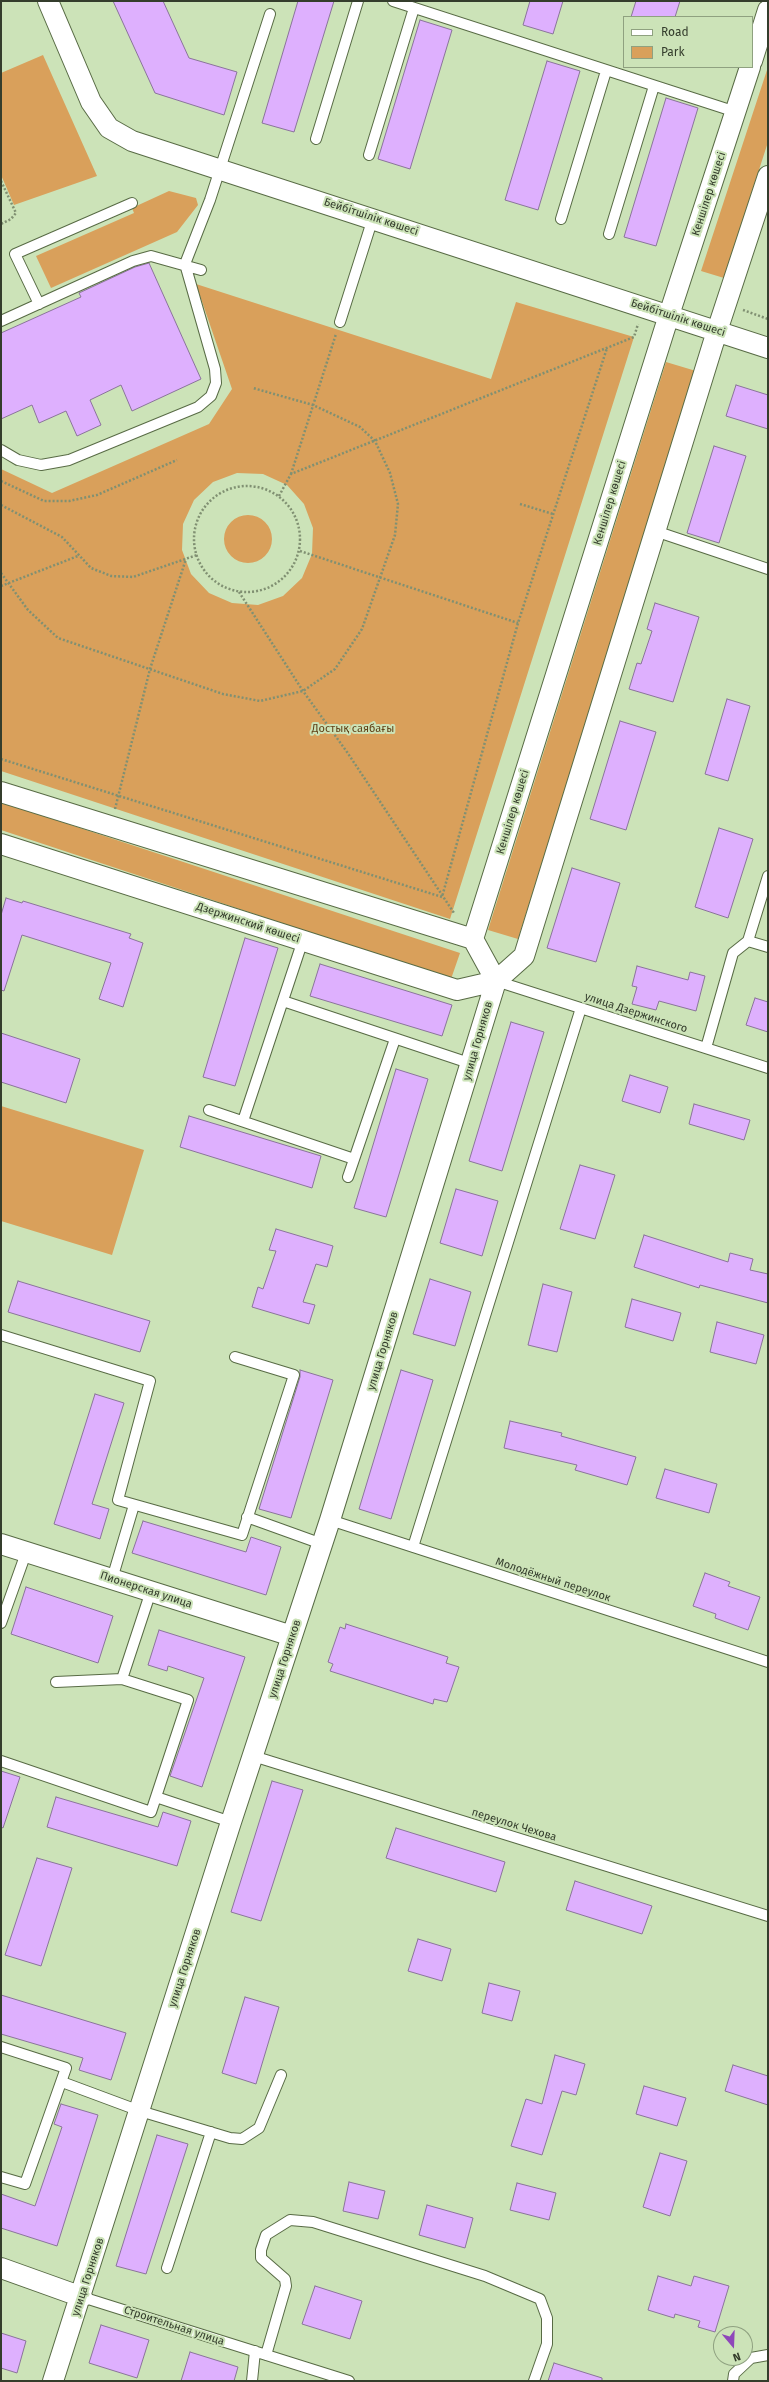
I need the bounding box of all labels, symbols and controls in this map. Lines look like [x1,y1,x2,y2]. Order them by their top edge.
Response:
legend [623,16,753,68]
text: Road [661,25,689,39]
text: Park [661,45,685,59]
street label: Кеншілер көшесі [689,150,729,238]
street label: Бейбітшілік көшесі [322,196,420,238]
street label: Бейбітшілік көшесі [629,297,727,339]
street label: Кеншілер көшесі [591,459,629,547]
park label: Достық саябағы [312,722,394,736]
street label: Кеншілер көшесі [494,768,532,856]
street label: Дзержинский көшесі [195,900,301,946]
street label: улица Дзержинского [583,990,689,1036]
street label: улица Горняков [460,1000,496,1082]
street label: улица Горняков [365,1310,401,1392]
street label: Молодёжный переулок [494,1555,612,1605]
street label: Пионерская улица [98,1569,194,1611]
street label: улица Горняков [266,1618,304,1700]
street label: переулок Чехова [470,1806,558,1844]
street label: улица Горняков [166,1927,204,2009]
street label: улица Горняков [69,2236,107,2318]
street label: Строительная улица [122,2304,226,2348]
north arrow [713,2326,753,2366]
text: N [731,2350,742,2364]

